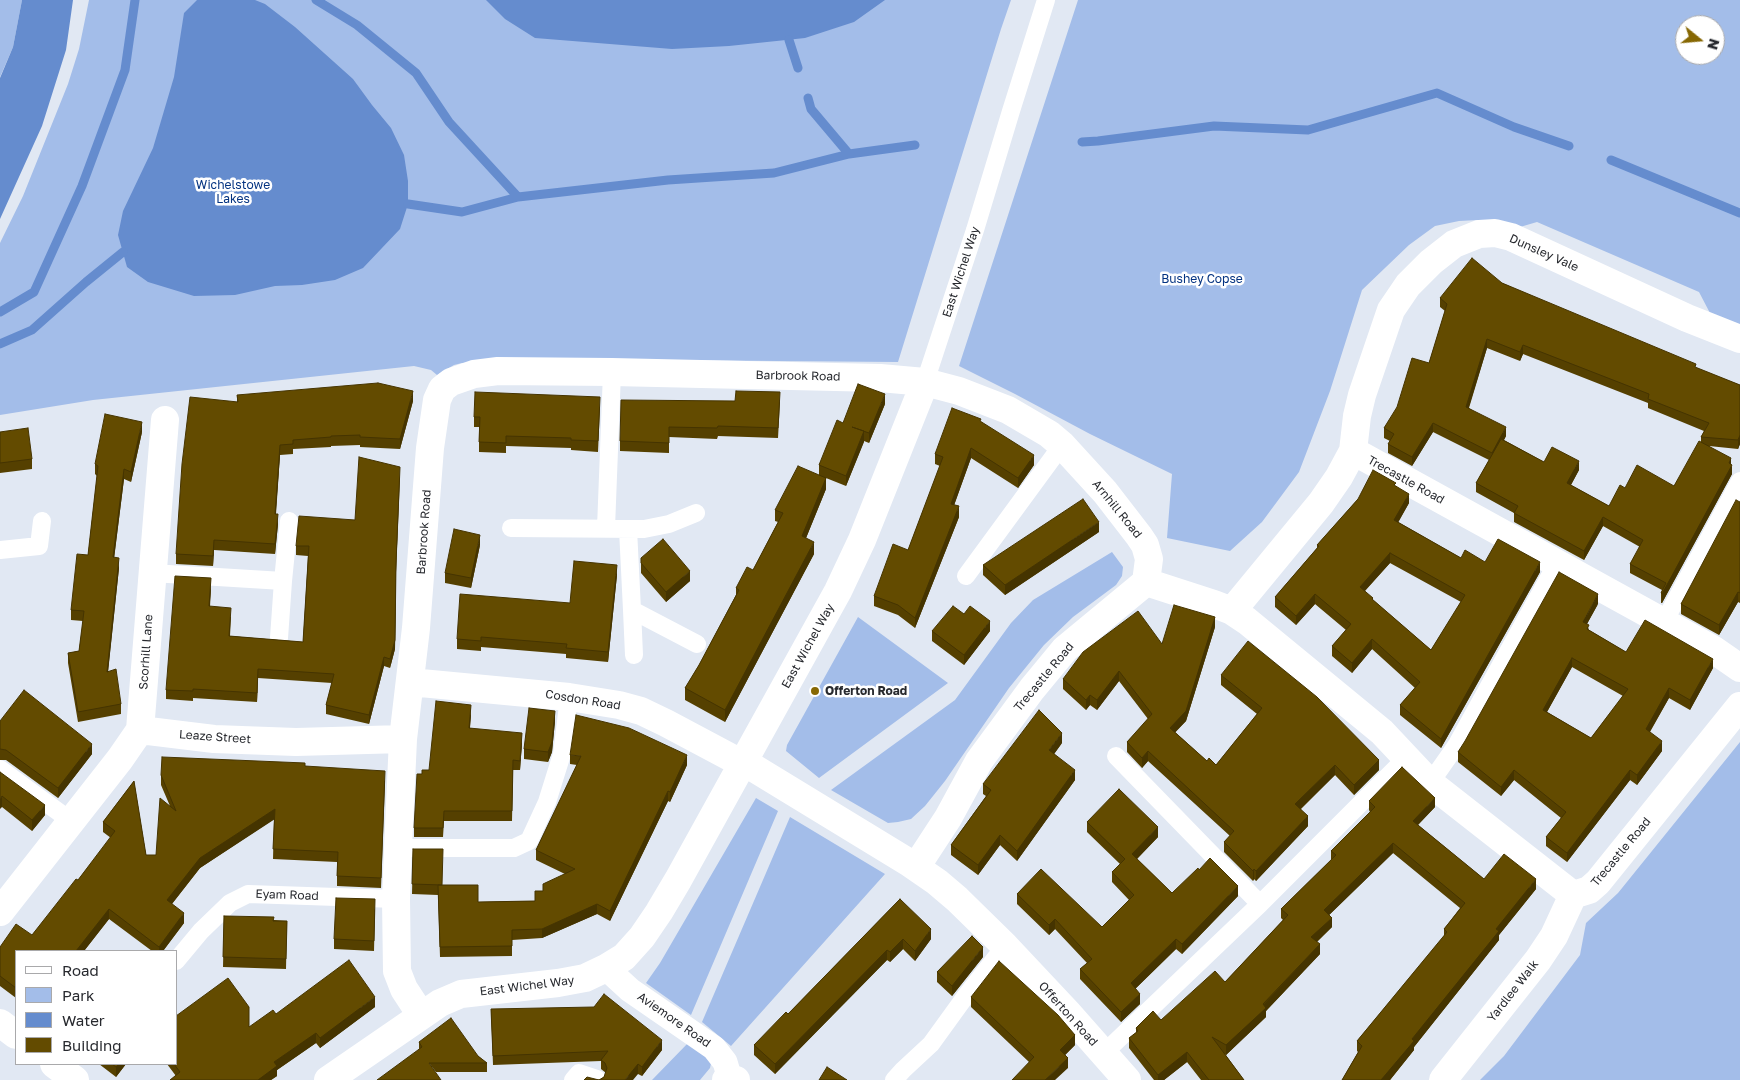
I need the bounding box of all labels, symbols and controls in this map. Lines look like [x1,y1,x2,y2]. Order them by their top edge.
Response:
north arrow [1675,15,1725,65]
text: N [1704,37,1724,52]
park label: Wichelstowe Lakes [196,178,270,206]
street label: East Wichel Way [939,225,983,319]
street label: Dunsley Vale [1507,231,1581,275]
park label: Bushey Copse [1161,272,1243,286]
street label: Barbrook Road [755,368,841,384]
street label: Trecastle Road [1365,453,1447,507]
street label: Arnhill Road [1089,477,1145,541]
street label: Barbrook Road [414,489,434,575]
street label: East Wichel Way [779,601,837,691]
street label: Scorhill Lane [136,614,156,690]
street label: Trecastle Road [1011,640,1077,714]
place label: Offerton Road [825,684,907,698]
marker: Offerton Road [809,685,821,697]
street label: Cosdon Road [544,687,622,713]
street label: Leaze Street [179,727,251,747]
street label: Trecastle Road [1588,815,1654,889]
street label: Eyam Road [255,887,319,903]
legend [15,950,178,1065]
street label: Yardlee Walk [1484,957,1542,1025]
text: Road [62,961,99,979]
street label: East Wichel Way [479,973,575,999]
street label: Offerton Road [1035,979,1101,1049]
text: Park [62,986,94,1004]
street label: Aviemore Road [635,989,713,1051]
text: Water [62,1011,105,1029]
text: Building [62,1036,122,1054]

